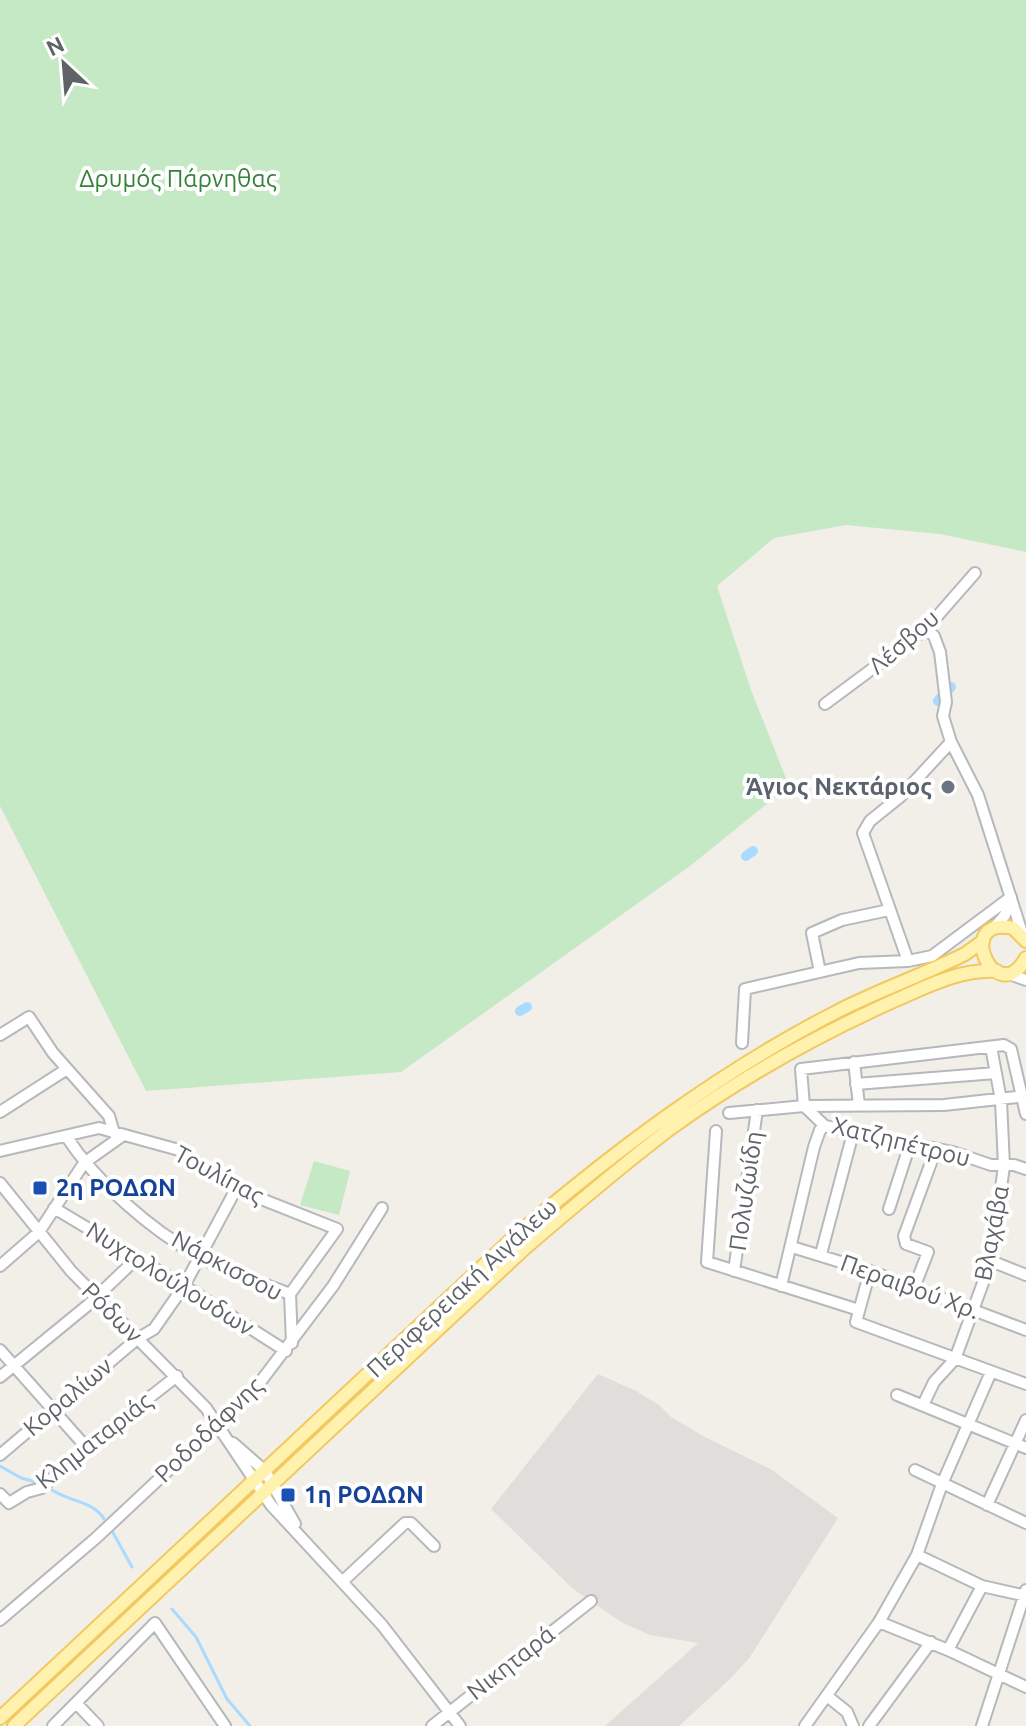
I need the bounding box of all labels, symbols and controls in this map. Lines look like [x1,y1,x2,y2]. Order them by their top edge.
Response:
north arrow [24,24,104,104]
text: N [42,31,68,60]
park label: Δρυμός Πάρνηθας [79,165,277,192]
street label: Λέσβου [863,604,944,679]
place label: Άγιος Νεκτάριος [746,773,932,800]
marker: Άγιος Νεκτάριος [939,778,957,796]
street label: Χατζηπέτρου [829,1111,973,1172]
street label: Πολυζωίδη [724,1129,767,1253]
street label: Τουλίπας [170,1140,268,1209]
place label: 2η ΡΟΔΩΝ [56,1174,176,1201]
marker: 2η ΡΟΔΩΝ [31,1179,49,1197]
street label: Βλαχάβα [969,1183,1014,1283]
street label: Περιφερειακή Αιγάλεω [361,1193,562,1383]
street label: Νυχτολούλουδων [82,1216,259,1341]
street label: Νάρκισσου [167,1225,287,1306]
street label: Περαιβού Χρ. [837,1249,983,1324]
street label: Ρόδων [77,1277,148,1349]
street label: Κοραλίων [18,1352,118,1441]
street label: Ροδοδάφνης [149,1372,268,1488]
street label: Κληματαριάς [30,1387,157,1494]
place label: 1η ΡΟΔΩΝ [304,1481,424,1508]
marker: 1η ΡΟΔΩΝ [279,1486,297,1504]
street label: Νικηταρά [462,1620,560,1705]

